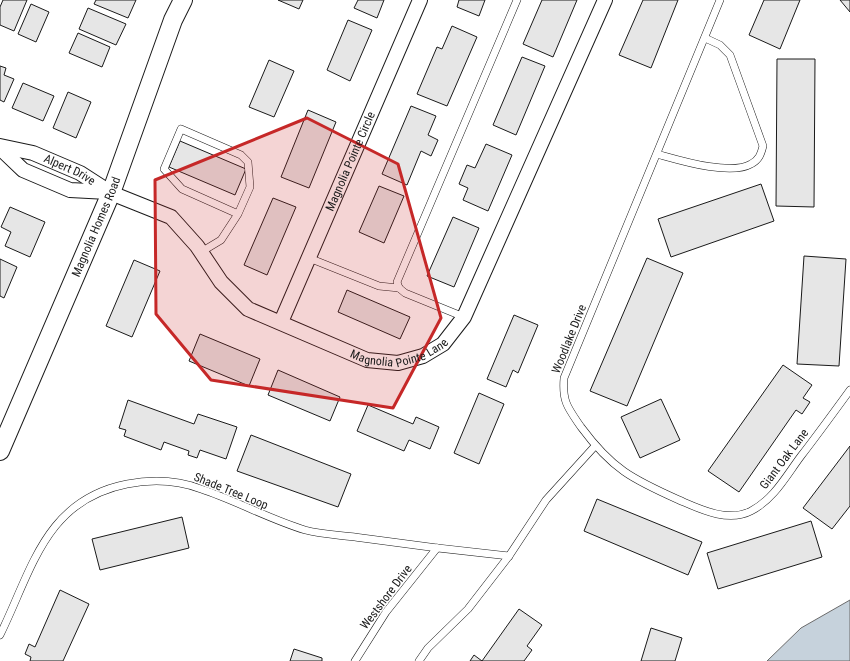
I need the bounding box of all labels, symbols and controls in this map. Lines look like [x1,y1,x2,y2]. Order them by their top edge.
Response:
street label: Magnolia Pointe Circle [323,109,378,213]
street label: Alpert Drive [42,151,98,188]
street label: Magnolia Homes Road [69,175,123,279]
street label: Woodlake Drive [549,302,589,376]
street label: Magnolia Pointe Lane [348,336,452,370]
street label: Giant Oak Lane [757,426,811,492]
street label: Shade Tree Loop [192,470,270,512]
street label: Westshore Drive [357,562,415,632]

